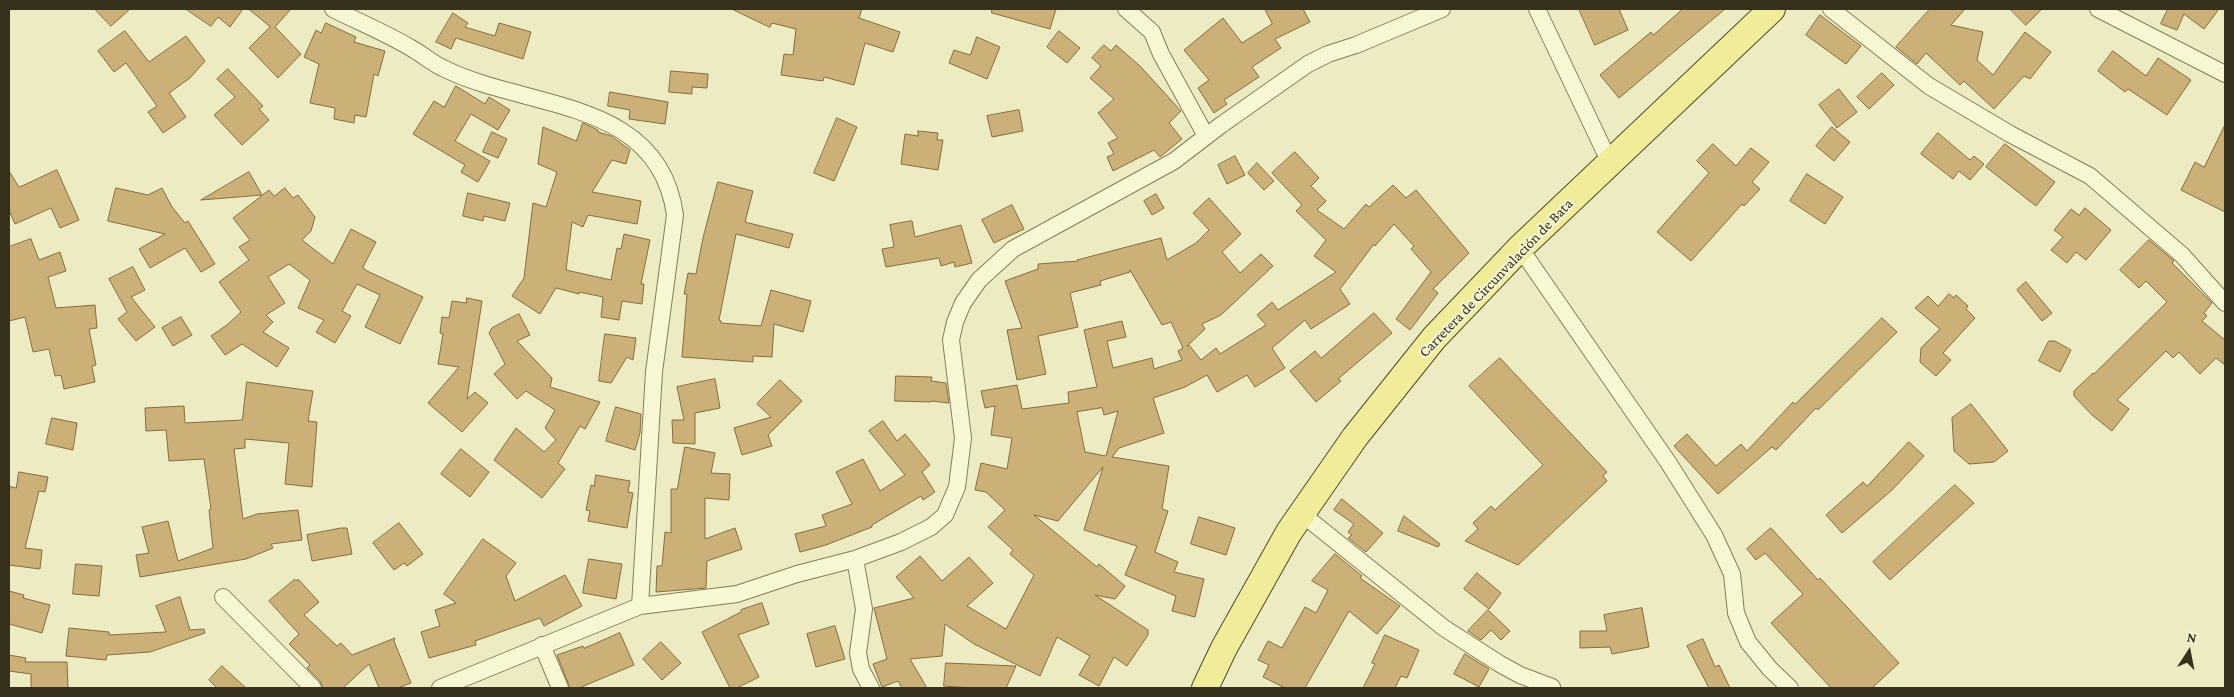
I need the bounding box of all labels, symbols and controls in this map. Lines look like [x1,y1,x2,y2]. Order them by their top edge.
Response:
street label: Carretera de Circunvalación de Bata [1415,195,1577,361]
north arrow [2164,627,2214,677]
text: N [2186,629,2198,646]

